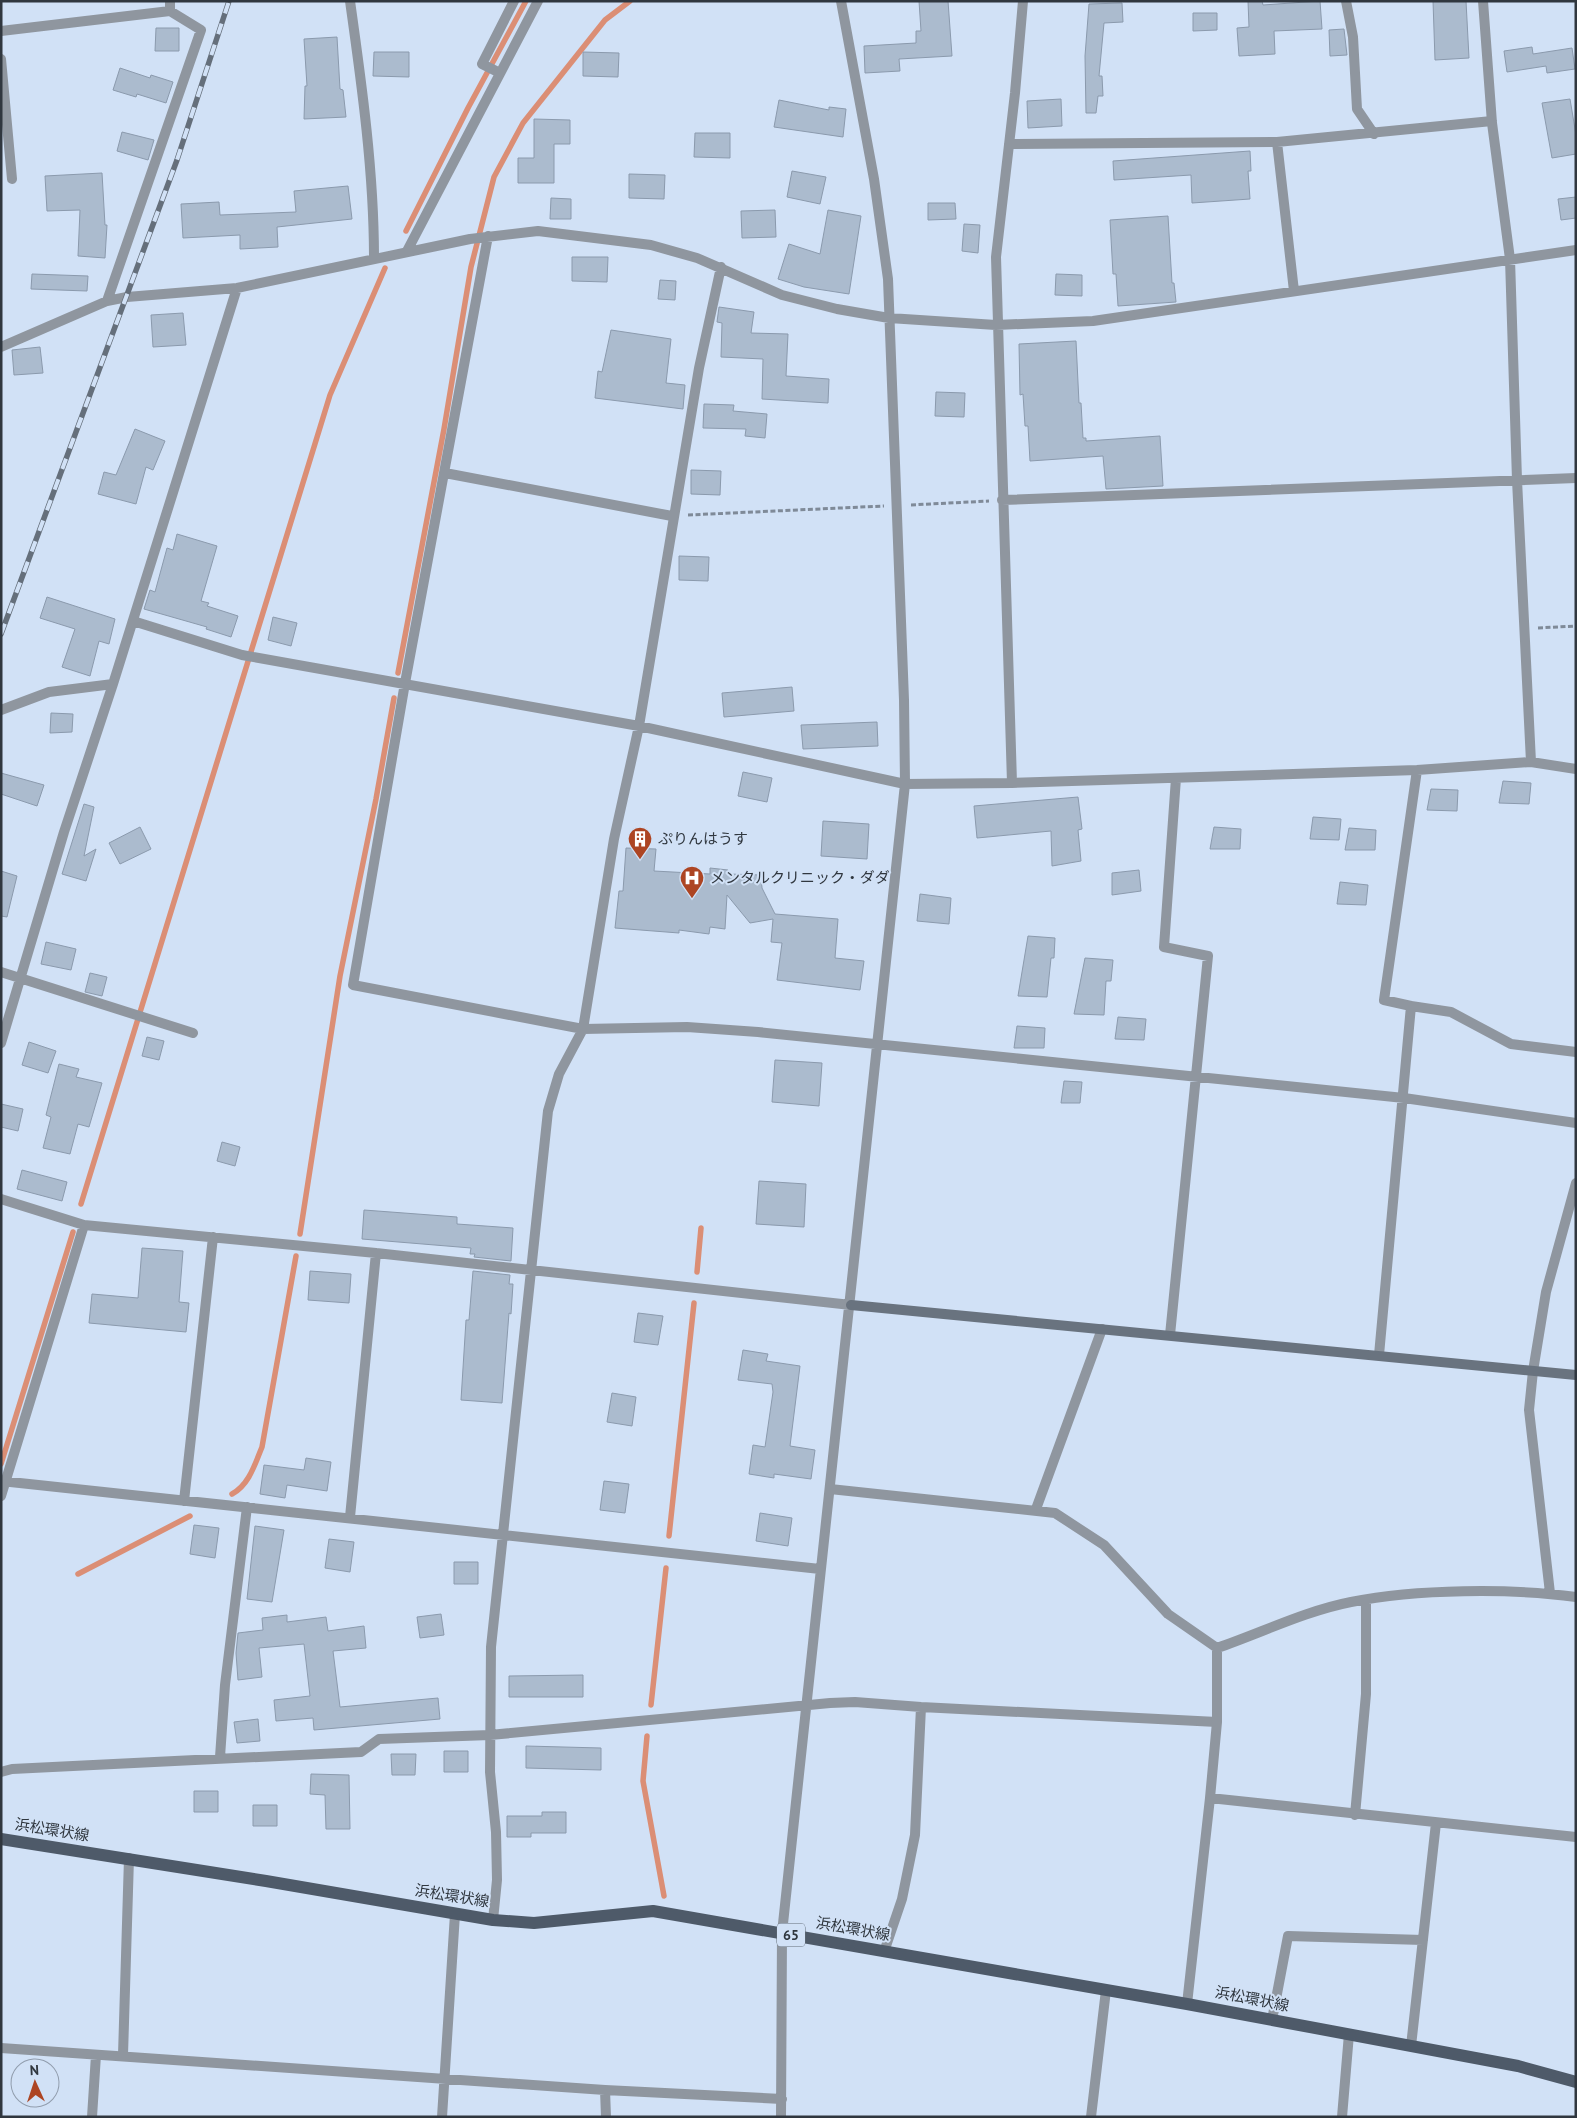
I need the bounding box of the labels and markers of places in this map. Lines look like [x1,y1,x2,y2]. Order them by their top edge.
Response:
building icon: ぷりんはうす [627,826,653,860]
place label: ぷりんはうす [658,829,748,848]
hospital icon: メンタルクリニック・ダダ [679,865,705,899]
place label: メンタルクリニック・ダダ [710,868,890,887]

